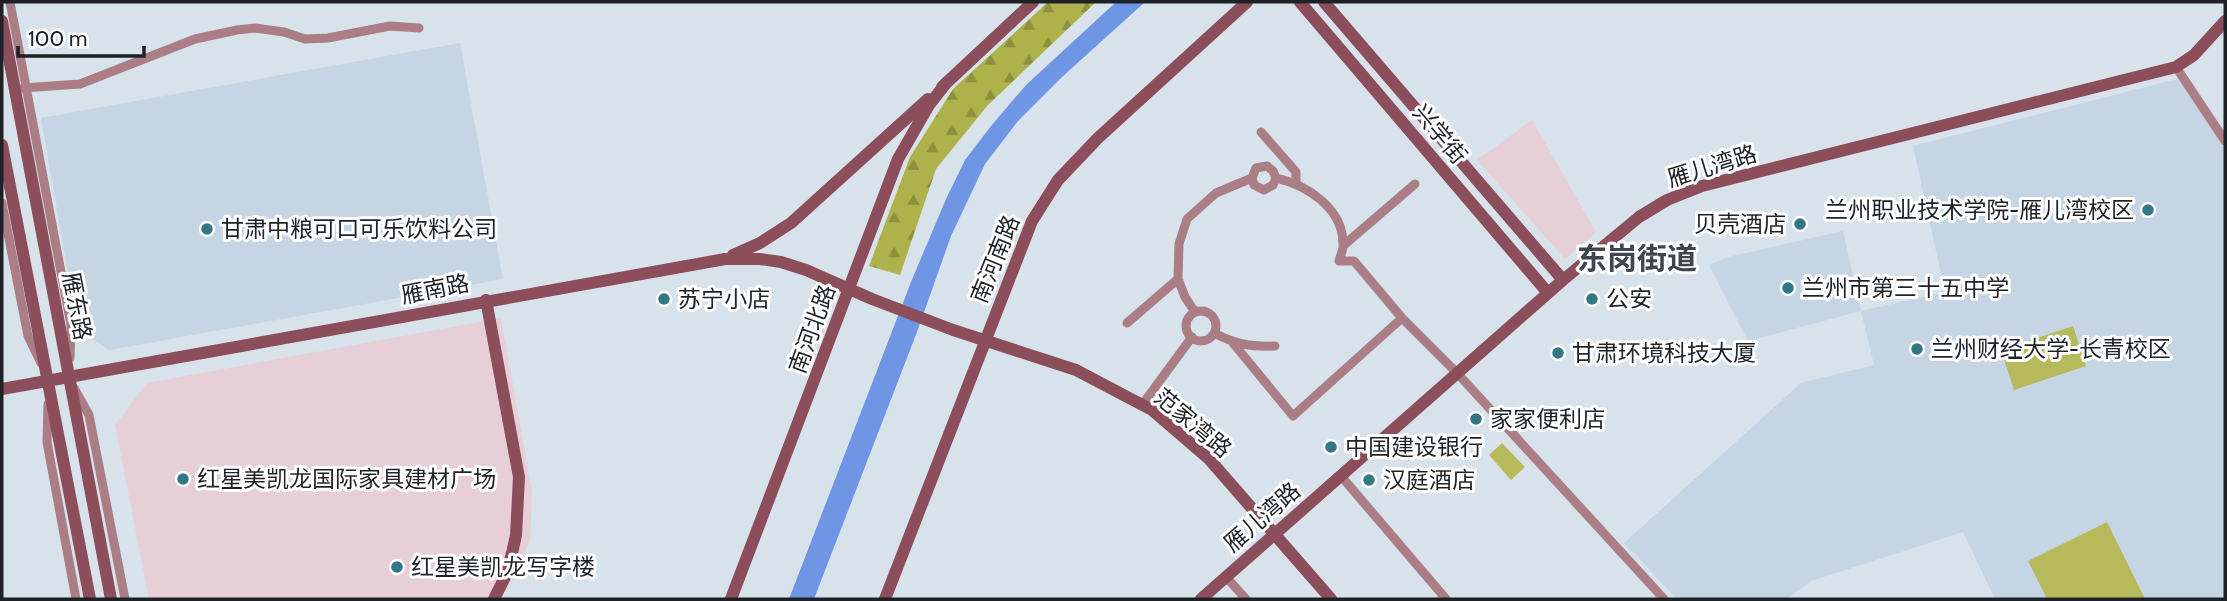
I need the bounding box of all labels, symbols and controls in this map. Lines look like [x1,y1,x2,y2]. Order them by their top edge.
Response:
scale bar [18,14,144,58]
text: 100 m [28,26,87,51]
street label: 兴学街 [1407,99,1473,169]
street label: 雁儿湾路 [1664,139,1760,193]
place label: 兰州职业技术学院-雁儿湾校区 [1825,196,2134,224]
marker: 兰州职业技术学院-雁儿湾校区 [2140,202,2156,218]
place label: 贝壳酒店 [1694,210,1786,238]
street label: 南河南路 [965,211,1025,307]
place label: 甘肃中粮可口可乐饮料公司 [221,215,497,243]
marker: 贝壳酒店 [1792,216,1808,232]
marker: 甘肃中粮可口可乐饮料公司 [199,221,215,237]
district label: 东岗街道 [1577,240,1697,277]
street label: 雁东路 [57,269,97,343]
street label: 雁南路 [398,269,472,309]
place label: 兰州市第三十五中学 [1802,274,2009,302]
marker: 兰州市第三十五中学 [1780,280,1796,296]
street label: 南河北路 [783,281,841,377]
place label: 苏宁小店 [678,285,770,313]
place label: 公安 [1606,285,1652,313]
marker: 苏宁小店 [656,291,672,307]
marker: 公安 [1584,291,1600,307]
place label: 兰州财经大学-长青校区 [1931,335,2171,363]
place label: 甘肃环境科技大厦 [1572,339,1756,367]
marker: 兰州财经大学-长青校区 [1909,341,1925,357]
marker: 甘肃环境科技大厦 [1550,345,1566,361]
street label: 范家湾路 [1149,383,1237,463]
place label: 家家便利店 [1490,405,1605,433]
marker: 家家便利店 [1468,411,1484,427]
place label: 中国建设银行 [1345,433,1483,461]
marker: 中国建设银行 [1323,439,1339,455]
place label: 红星美凯龙国际家具建材广场 [197,465,496,493]
place label: 汉庭酒店 [1383,466,1475,494]
marker: 红星美凯龙国际家具建材广场 [175,471,191,487]
marker: 汉庭酒店 [1361,472,1377,488]
street label: 雁儿湾路 [1218,476,1306,558]
place label: 红星美凯龙写字楼 [411,553,595,581]
marker: 红星美凯龙写字楼 [389,559,405,575]

